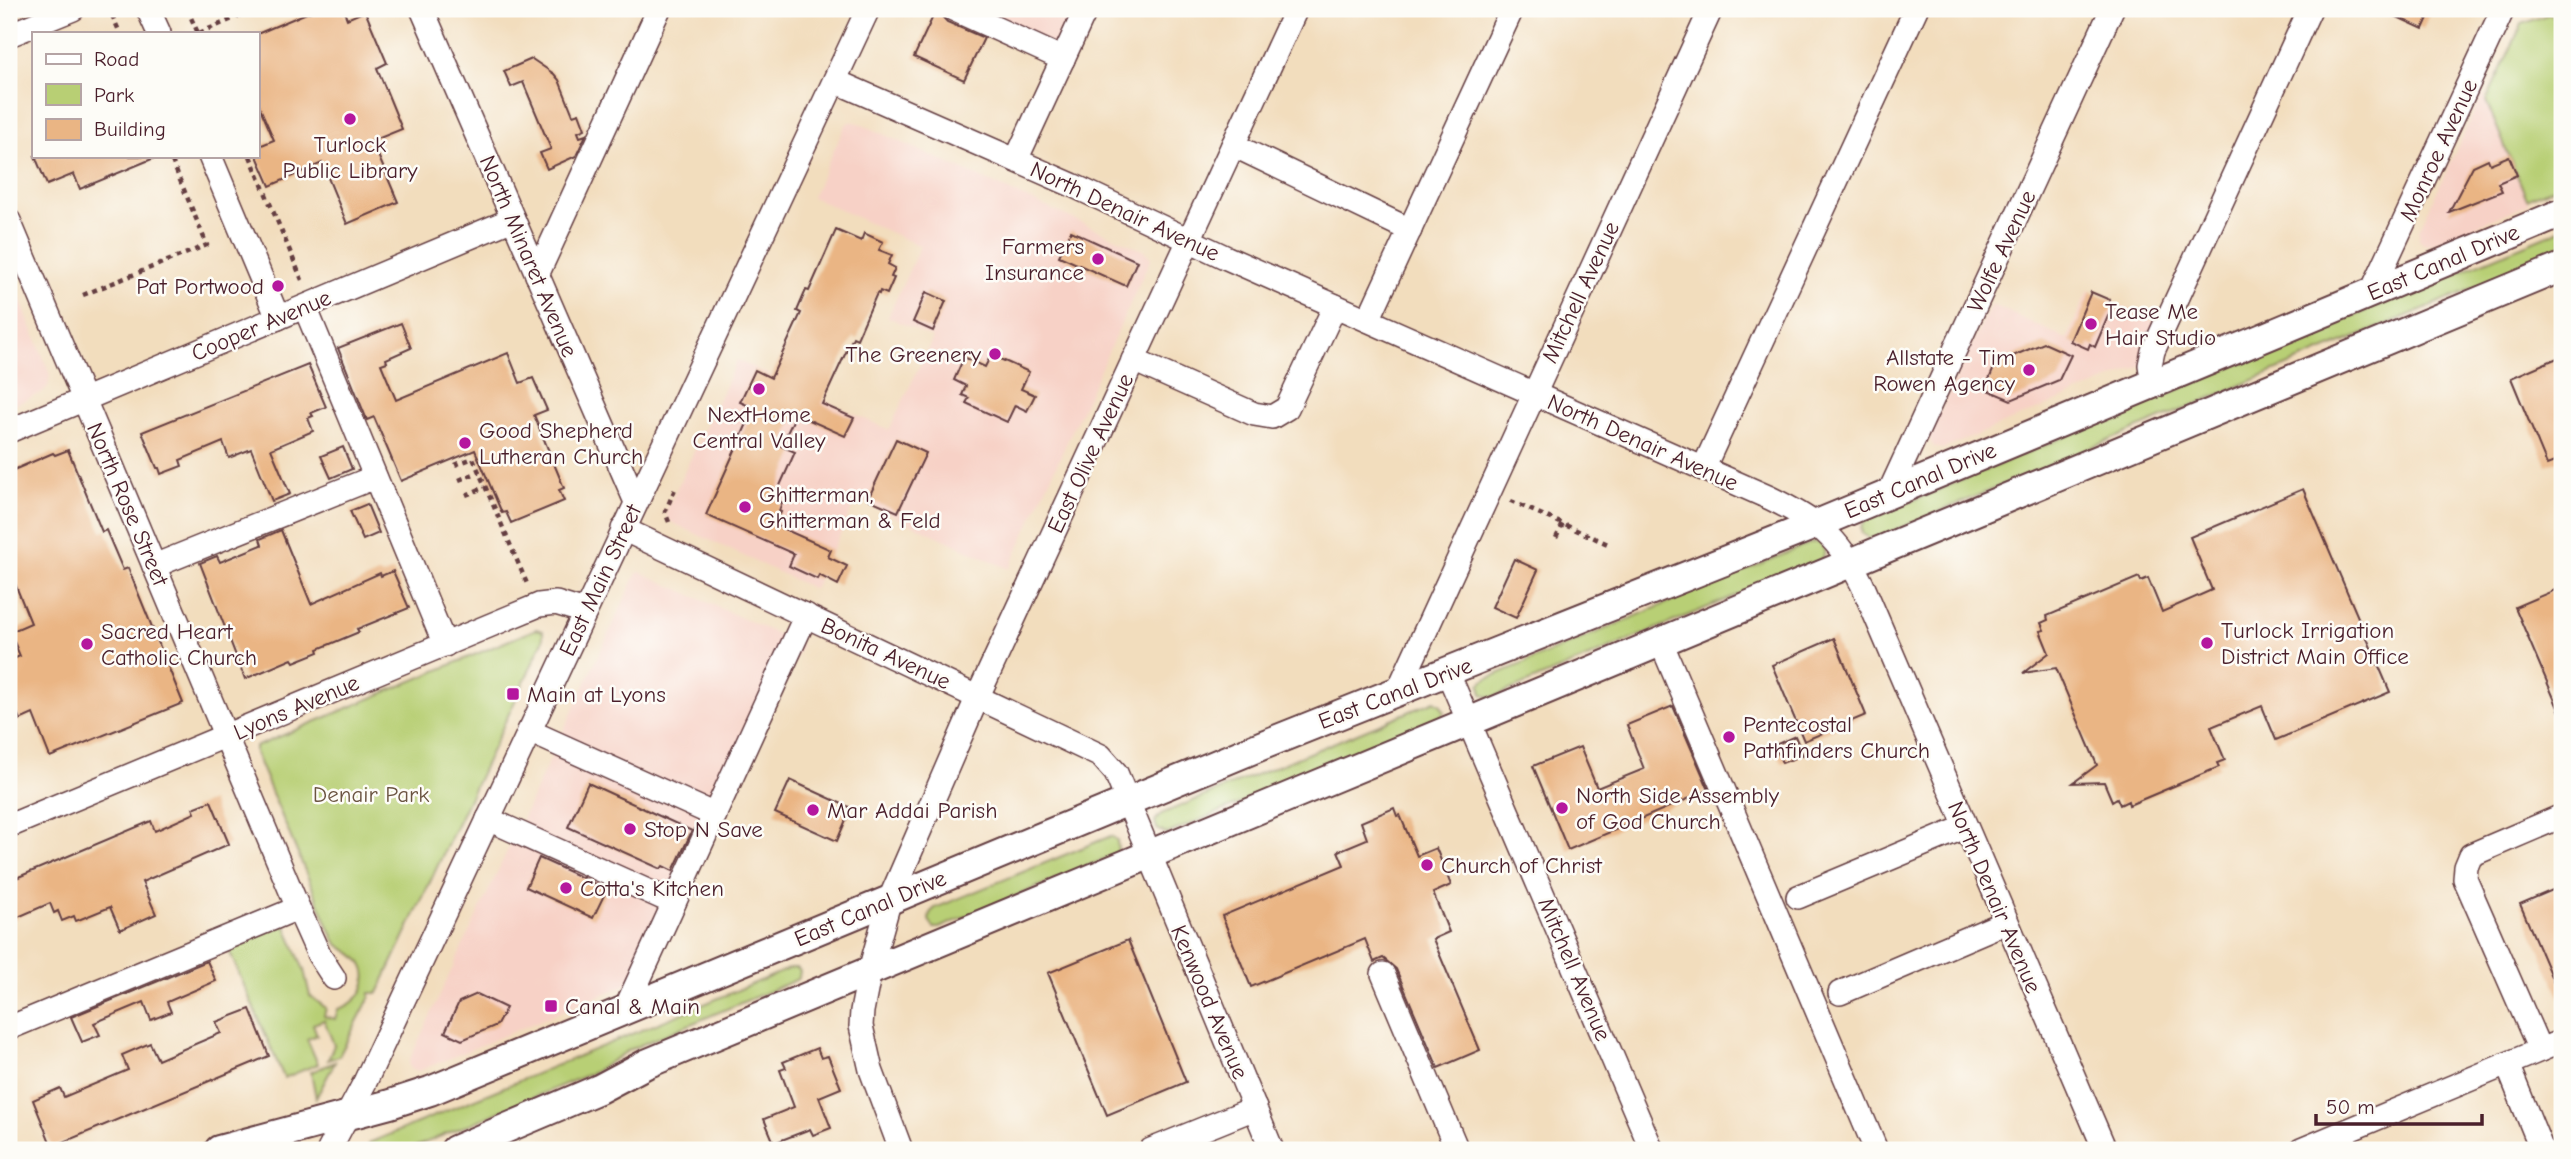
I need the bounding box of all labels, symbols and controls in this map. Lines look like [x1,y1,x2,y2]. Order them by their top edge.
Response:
legend [32,32,259,158]
text: Road [94,47,139,71]
street label: Monroe Avenue [2394,75,2483,226]
text: Park [94,83,134,107]
marker: Turlock Public Library [342,111,358,127]
text: Building [94,117,166,141]
place label: Turlock Public Library [283,131,418,184]
street label: North Minaret Avenue [474,151,583,361]
street label: North Denair Avenue [1026,156,1224,267]
street label: Wolfe Avenue [1961,186,2041,316]
street label: Mitchell Avenue [1536,217,1625,367]
street label: East Canal Drive [2363,218,2523,307]
place label: Farmers Insurance [985,233,1084,286]
marker: Farmers Insurance [1090,251,1106,267]
place label: Pat Portwood [136,273,264,300]
marker: Pat Portwood [270,278,286,294]
street label: Cooper Avenue [187,284,335,367]
place label: Tease Me Hair Studio [2105,298,2216,351]
marker: Tease Me Hair Studio [2083,316,2099,332]
place label: The Greenery [846,341,982,368]
place label: Allstate - Tim Rowen Agency [1873,344,2016,397]
marker: The Greenery [987,346,1003,362]
marker: Allstate - Tim Rowen Agency [2021,362,2037,378]
street label: East Olive Avenue [1042,369,1139,537]
marker: NextHome Central Valley [751,381,767,397]
street label: North Denair Avenue [1543,388,1742,497]
place label: NextHome Central Valley [693,401,826,454]
place label: Good Shepherd Lutheran Church [479,417,643,470]
street label: North Rose Street [81,418,175,591]
marker: Good Shepherd Lutheran Church [457,435,473,451]
street label: East Canal Drive [1840,436,2000,525]
place label: Ghitterman, Ghitterman & Feld [759,481,941,534]
street label: East Main Street [554,499,648,660]
marker: Ghitterman, Ghitterman & Feld [737,499,753,515]
street label: Bonita Avenue [817,612,955,695]
place label: Turlock Irrigation District Main Office [2221,617,2409,670]
place label: Sacred Heart Catholic Church [101,618,257,671]
marker: Turlock Irrigation District Main Office [2199,635,2215,651]
marker: Sacred Heart Catholic Church [79,636,95,652]
street label: East Canal Drive [1315,652,1476,735]
street label: Lyons Avenue [229,669,363,746]
place label: Main at Lyons [527,681,666,708]
marker: Main at Lyons [505,686,521,702]
place label: Pentecostal Pathfinders Church [1743,711,1930,764]
marker: Pentecostal Pathfinders Church [1721,729,1737,745]
park label: Denair Park [313,781,429,808]
place label: North Side Assembly of God Church [1576,782,1780,835]
place label: Mar Addai Parish [827,797,998,824]
street label: North Denair Avenue [1942,797,2047,997]
marker: North Side Assembly of God Church [1554,800,1570,816]
marker: Mar Addai Parish [805,802,821,818]
place label: Stop N Save [644,816,763,843]
marker: Stop N Save [622,821,638,837]
place label: Church of Christ [1441,852,1603,879]
marker: Church of Christ [1419,857,1435,873]
street label: East Canal Drive [790,864,950,953]
place label: Cotta's Kitchen [580,875,724,902]
marker: Cotta's Kitchen [558,880,574,896]
street label: Mitchell Avenue [1532,893,1617,1045]
street label: Kenwood Avenue [1165,921,1254,1083]
place label: Canal & Main [565,993,700,1020]
marker: Canal & Main [543,998,559,1014]
scale bar [2316,1082,2482,1126]
text: 50 m [2326,1095,2375,1119]

